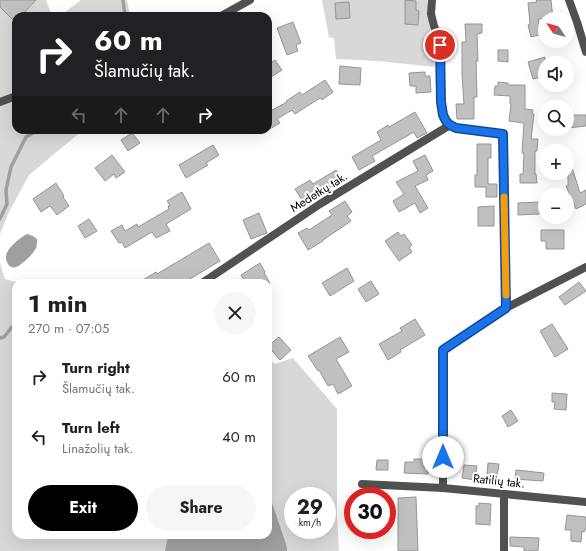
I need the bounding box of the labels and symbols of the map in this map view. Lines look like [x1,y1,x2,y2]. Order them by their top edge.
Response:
north arrow [538,12,574,48]
pin [423,28,457,62]
street label: Medetkų tak. [287,167,351,217]
position arrow [422,436,464,478]
street label: Ratilių tak. [472,469,526,493]
speed limit sign: 30 [344,487,396,539]

